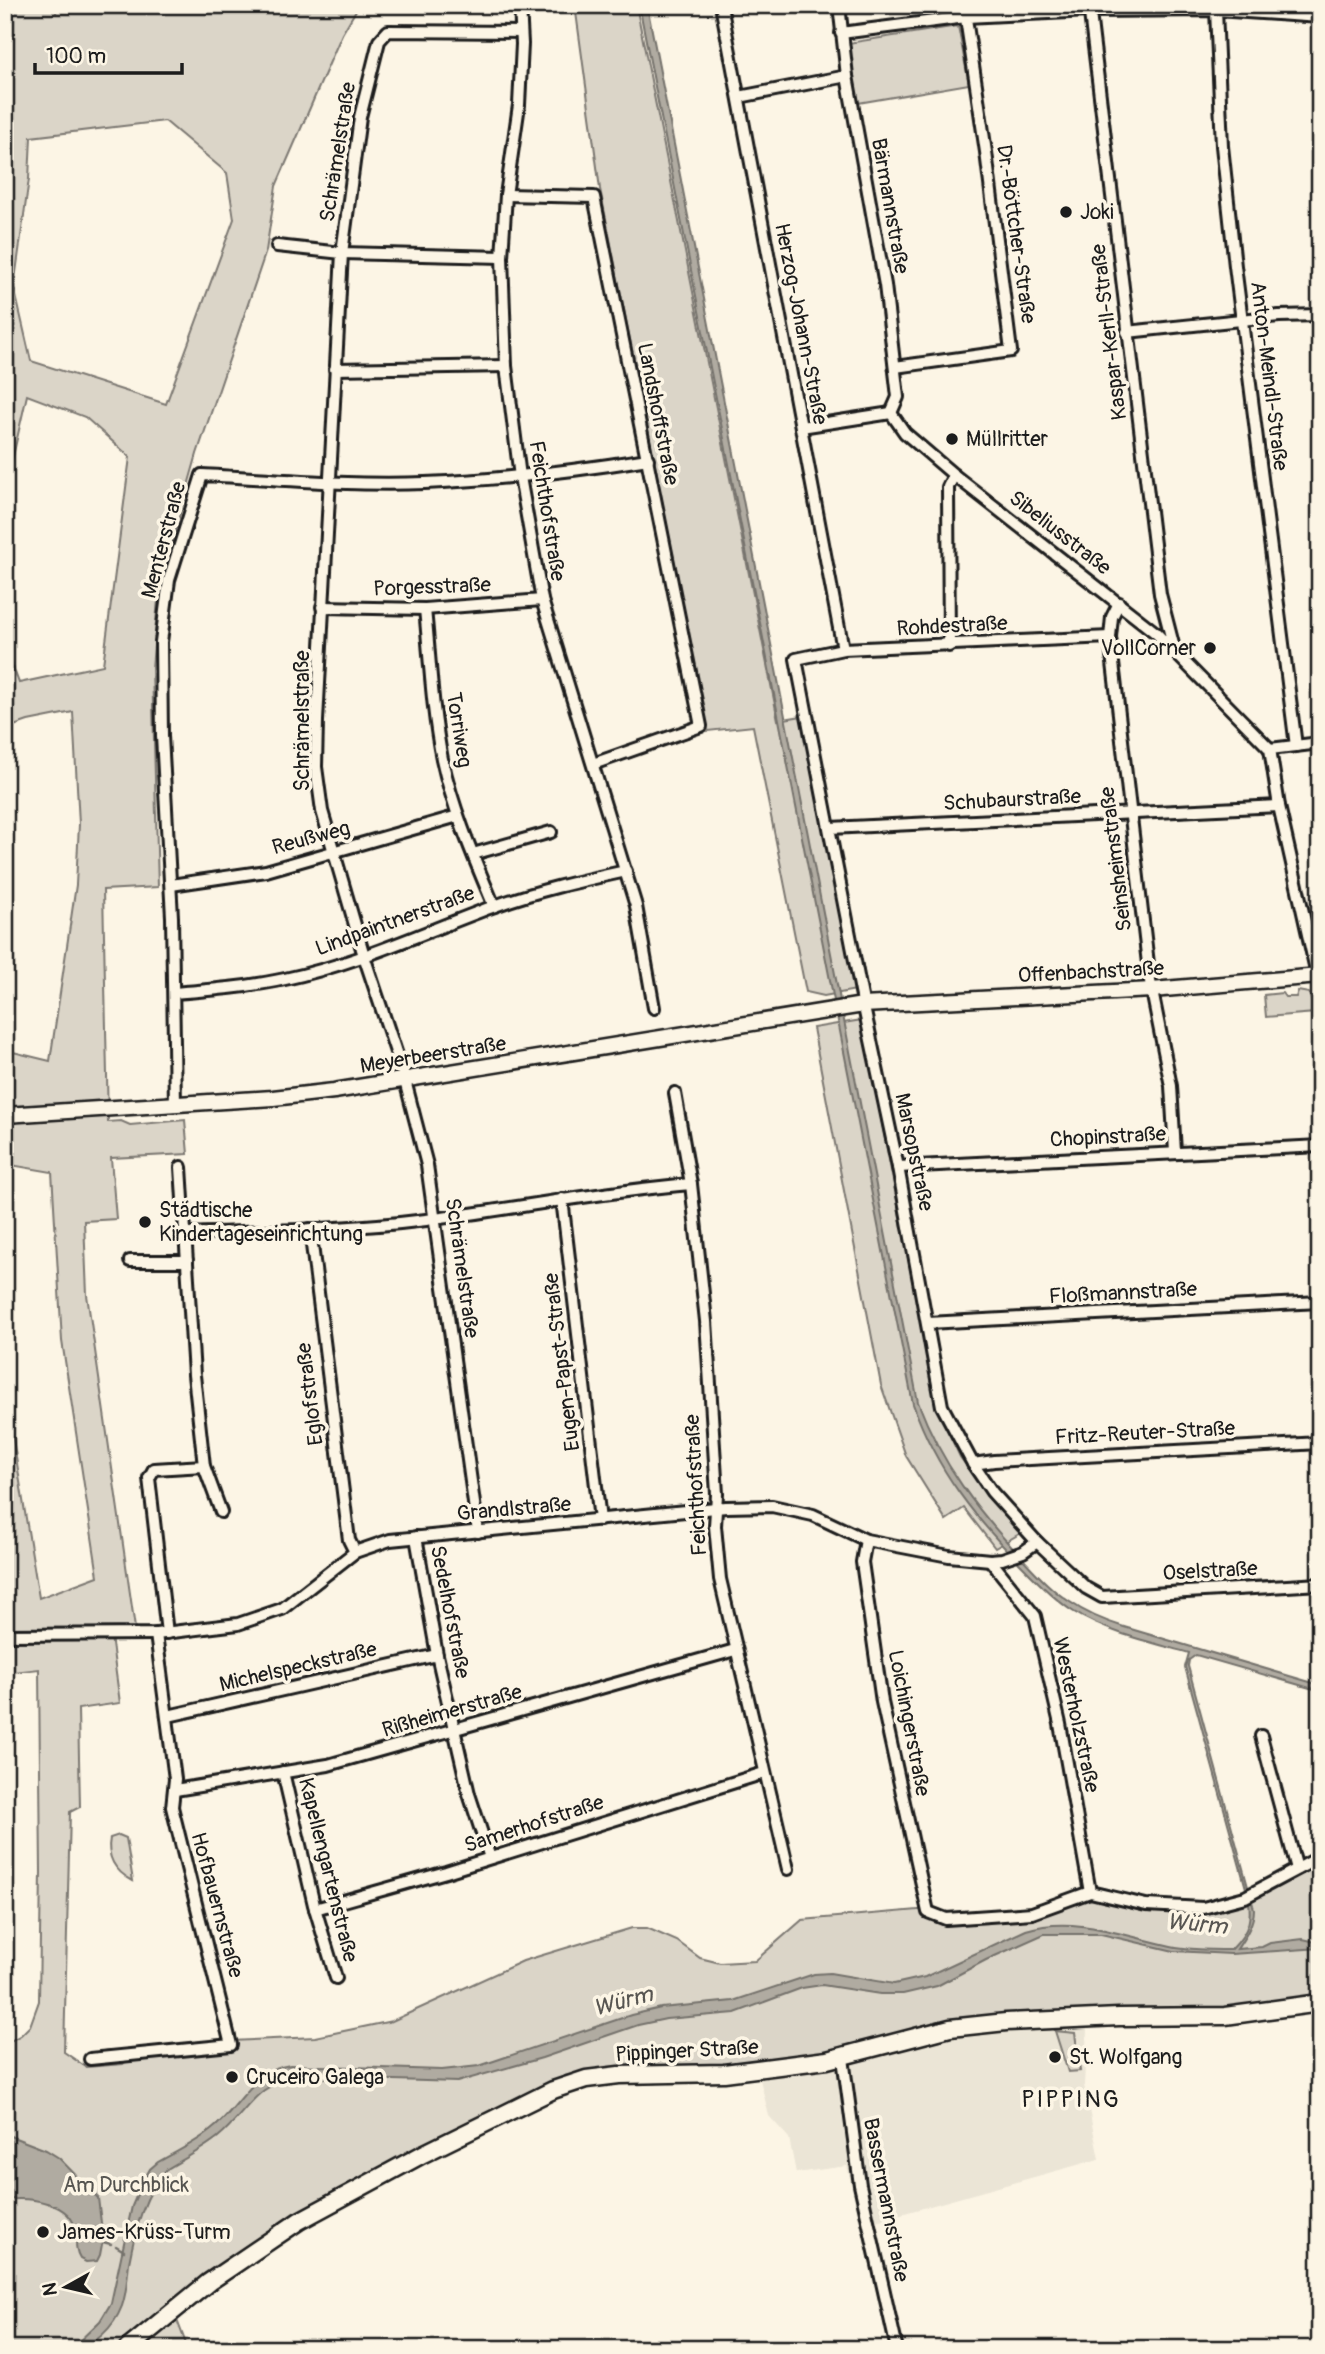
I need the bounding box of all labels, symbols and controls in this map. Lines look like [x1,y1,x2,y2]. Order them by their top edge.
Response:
scale bar [35,32,182,76]
text: 100 m [46,43,106,70]
street label: Schrämelstraße [314,80,362,224]
street label: Bärmannstraße [865,136,915,277]
street label: Dr.-Böttcher-Straße [990,143,1042,326]
place label: Joki [1080,199,1114,226]
marker: Joki [1058,204,1074,220]
street label: Herzog-Johann-Straße [768,221,834,428]
street label: Kaspar-Kerll-Straße [1085,242,1133,422]
street label: Anton-Meindl-Straße [1244,280,1294,473]
street label: Landshoffstraße [631,341,685,488]
place label: Müllritter [966,426,1049,453]
marker: Müllritter [944,431,960,447]
street label: Feichthofstraße [523,439,572,584]
street label: Menterstraße [135,478,193,601]
street label: Sibeliusstraße [1004,485,1117,582]
street label: Porgesstraße [373,571,492,603]
street label: Rohdestraße [896,610,1009,642]
place label: VollCorner [1101,635,1196,662]
marker: VollCorner [1202,640,1218,656]
street label: Schrämelstraße [289,650,316,792]
street label: Torriweg [440,690,478,770]
street label: Schubaurstraße [942,783,1082,817]
street label: Seinsheimstraße [1094,784,1138,933]
street label: Reußweg [269,815,353,861]
street label: Lindpaintnerstraße [312,879,479,962]
street label: Offenbachstraße [1017,955,1165,989]
street label: Meyerbeerstraße [358,1030,509,1080]
street label: Marsopstraße [888,1090,940,1214]
street label: Chopinstraße [1049,1120,1167,1154]
street label: Schrämelstraße [439,1196,485,1340]
place label: Städtische Kindertageseinrichtung [159,1197,363,1248]
marker: Städtische Kindertageseinrichtung [137,1214,153,1230]
street label: Eugen-Papst-Straße [538,1271,586,1453]
street label: Floßmannstraße [1048,1276,1198,1310]
street label: Eglofstraße [290,1341,330,1447]
street label: Feichthofstraße [679,1413,713,1556]
street label: Fritz-Reuter-Straße [1054,1415,1236,1451]
street label: Grandlstraße [456,1490,573,1527]
street label: Sedelhofstraße [424,1543,476,1681]
street label: Oselstraße [1162,1555,1259,1587]
street label: Westerholzstraße [1046,1635,1106,1796]
street label: Michelspeckstraße [217,1636,380,1698]
street label: Loichingerstraße [882,1648,937,1799]
street label: Rißheimerstraße [379,1678,526,1744]
street label: Kapellengartenstraße [292,1775,364,1966]
street label: Samerhofstraße [461,1789,608,1859]
street label: Hofbauernstraße [185,1829,250,1981]
water label: Würm [1166,1907,1230,1941]
water label: Würm [590,1979,657,2023]
street label: Pippinger Straße [615,2034,760,2068]
place label: St. Wolfgang [1069,2044,1182,2071]
marker: St. Wolfgang [1047,2049,1063,2065]
place label: Cruceiro Galega [246,2064,384,2091]
marker: Cruceiro Galega [224,2069,240,2085]
district label: PIPPING [1021,2085,1121,2114]
street label: Bassermannstraße [857,2116,915,2285]
park label: Am Durchblick [63,2172,189,2199]
place label: James-Krüss-Turm [57,2219,231,2246]
marker: James-Krüss-Turm [35,2224,51,2240]
north arrow [32,2252,102,2322]
text: N [37,2281,63,2297]

